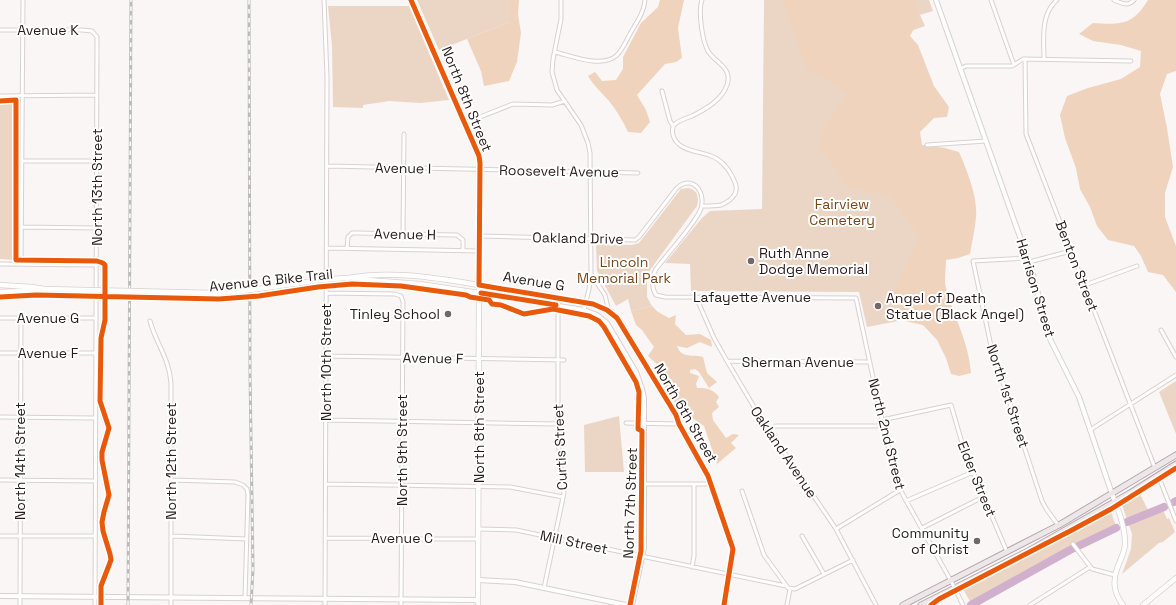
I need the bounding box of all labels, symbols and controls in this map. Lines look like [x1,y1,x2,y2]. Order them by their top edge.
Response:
street label: Avenue K [17,21,79,39]
street label: North 8th Street [438,44,496,154]
street label: North 13th Street [88,128,106,246]
street label: Avenue I [375,159,431,177]
street label: Roosevelt Avenue [499,161,619,181]
park label: Fairview Cemetery [809,195,875,229]
street label: Benton Street [1051,218,1103,314]
street label: Avenue H [374,224,436,244]
street label: Oakland Drive [532,228,624,248]
street label: Harrison Street [1012,236,1060,340]
place label: Ruth Anne Dodge Memorial [759,244,868,278]
park label: Lincoln Memorial Park [577,253,671,287]
marker: Ruth Anne Dodge Memorial [746,256,756,266]
street label: Avenue G Bike Trail [208,265,334,295]
street label: Avenue G [502,267,566,295]
street label: Lafayette Avenue [693,288,811,306]
place label: Angel of Death Statue (Black Angel) [886,289,1024,323]
marker: Angel of Death Statue (Black Angel) [873,301,883,311]
street label: North 10th Street [317,303,335,421]
place label: Tinley School [350,305,440,323]
street label: Avenue G [17,309,79,327]
marker: Tinley School [443,309,453,319]
street label: North 1st Street [983,342,1033,450]
street label: Avenue F [18,344,79,362]
street label: Avenue F [403,348,464,368]
street label: Sherman Avenue [742,353,854,371]
street label: North 6th Street [650,360,722,466]
street label: North 8th Street [470,371,488,483]
street label: North 2nd Street [864,376,910,492]
street label: North 9th Street [393,394,411,506]
street label: North 14th Street [11,402,29,520]
street label: North 12th Street [162,402,180,520]
street label: Curtis Street [549,403,571,491]
street label: Oakland Avenue [747,403,821,501]
street label: Elder Street [954,438,1000,520]
street label: North 7th Street [619,447,641,559]
place label: Community of Christ [892,524,969,558]
street label: Mill Street [538,526,610,558]
street label: Avenue C [371,529,433,547]
marker: Community of Christ [972,536,982,546]

